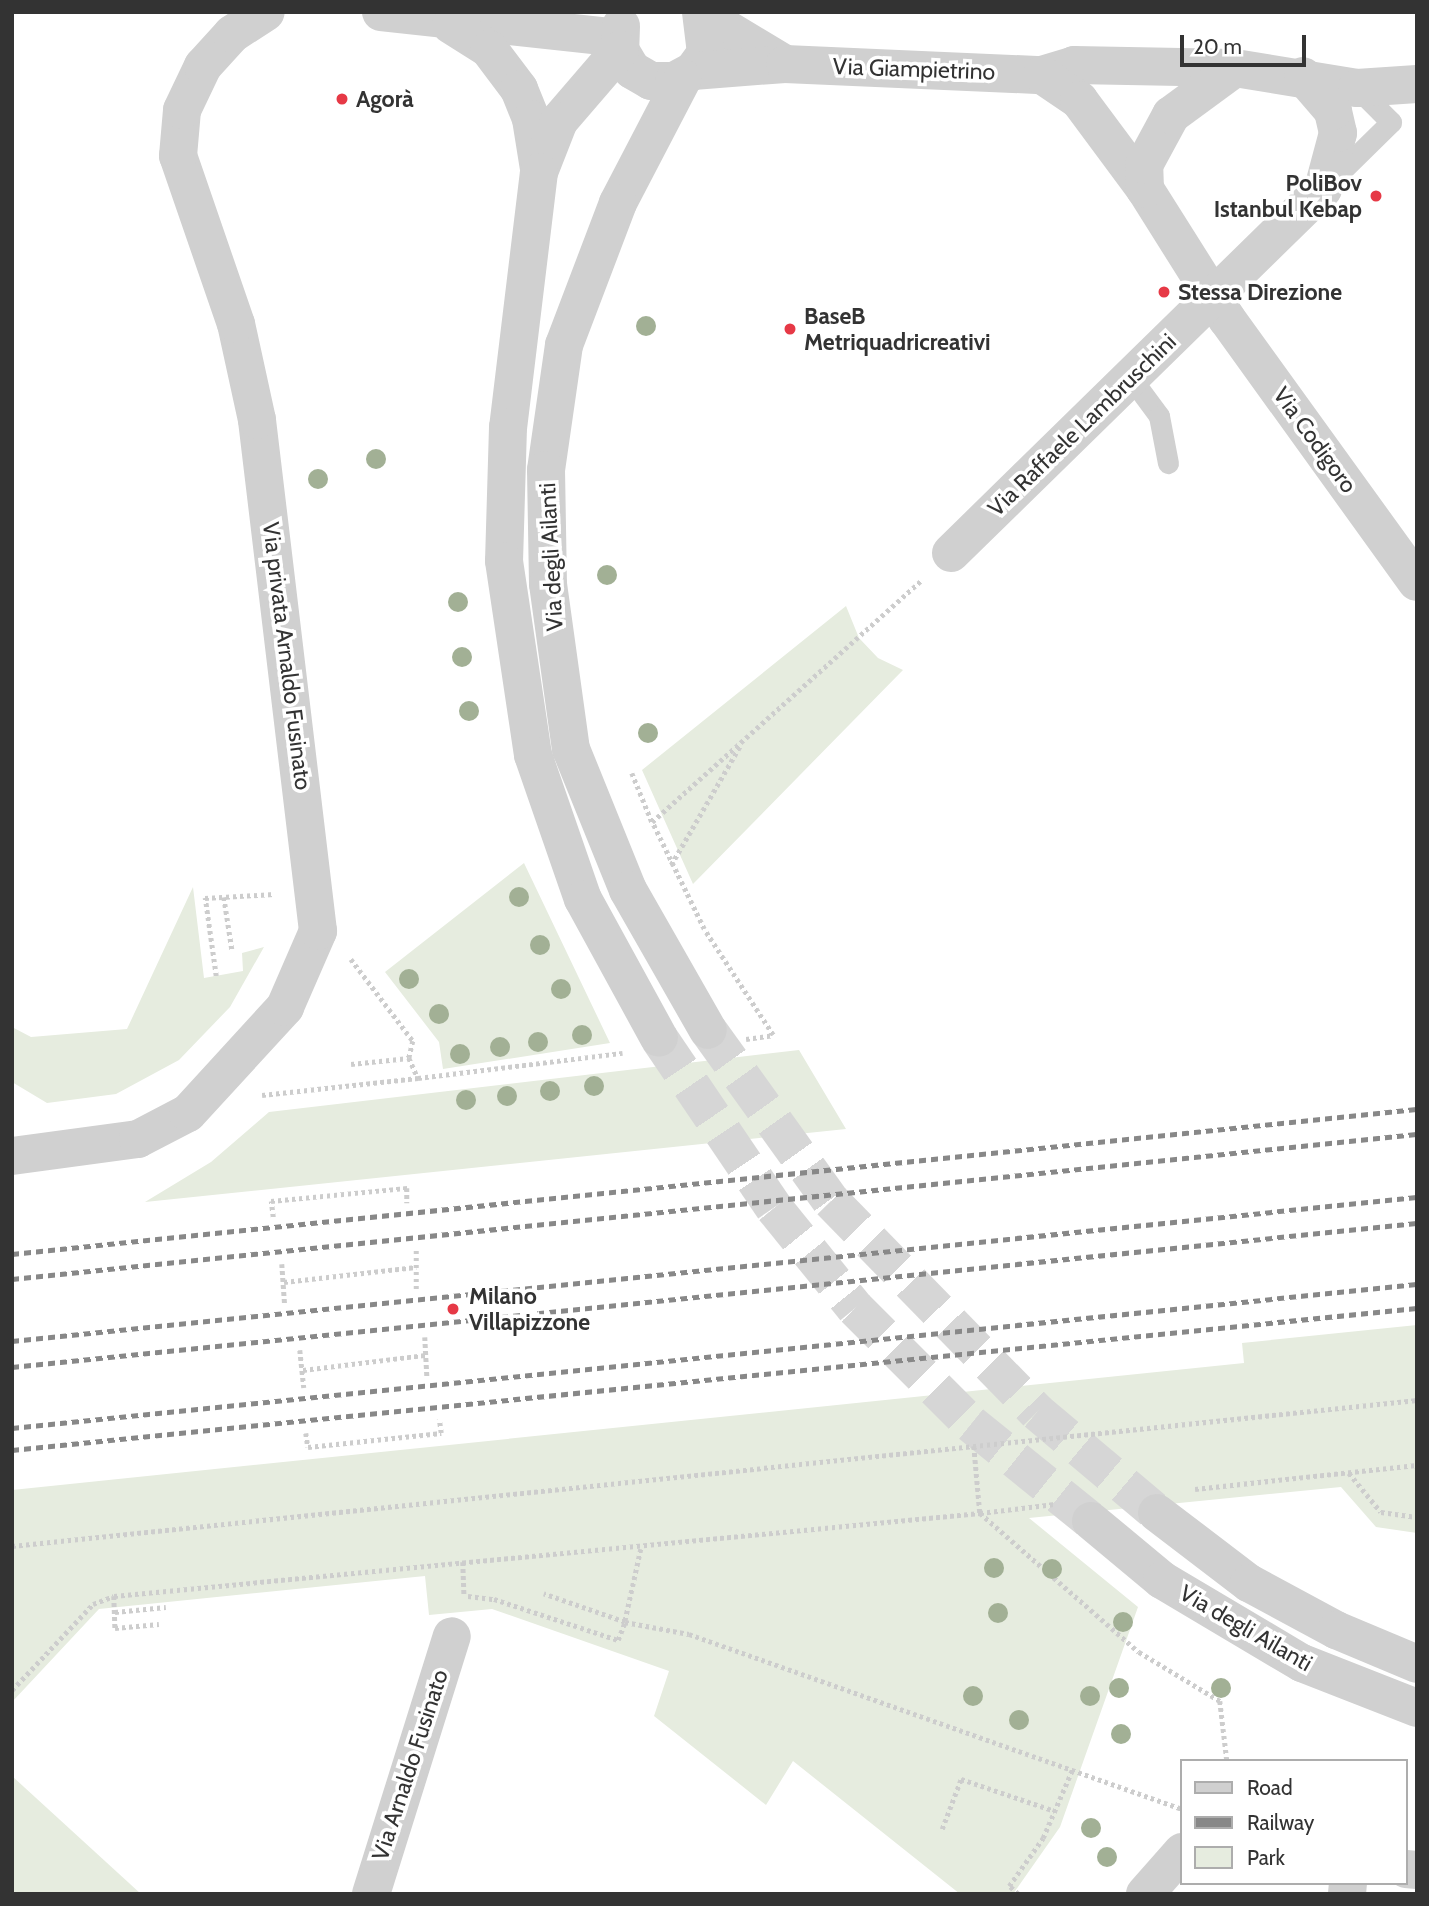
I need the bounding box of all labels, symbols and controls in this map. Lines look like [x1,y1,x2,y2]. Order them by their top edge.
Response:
scale bar [1184,21,1310,65]
text: 20 m [1193,34,1242,59]
street label: Via Giampietrino [832,52,996,86]
place label: Agorà [356,85,414,113]
marker: Agorà [334,91,350,107]
place label: PoliBov Istanbul Kebap [1214,169,1362,223]
marker: PoliBov Istanbul Kebap [1368,188,1384,204]
place label: Stessa Direzione [1178,278,1342,306]
marker: Stessa Direzione [1156,284,1172,300]
place label: BaseB Metriquadricreativi [804,302,991,356]
marker: BaseB Metriquadricreativi [782,321,798,337]
street label: Via Raffaele Lambruschini [982,328,1182,522]
street label: Via Codigoro [1267,382,1363,498]
street label: Via degli Ailanti [533,482,569,632]
street label: Via privata Arnaldo Fusinato [257,520,317,792]
place label: Milano Villapizzone [469,1282,590,1336]
marker: Milano Villapizzone [443,1299,463,1319]
street label: Via degli Ailanti [1175,1579,1317,1677]
street label: Via Arnaldo Fusinato [366,1666,454,1864]
legend [1180,1759,1408,1885]
text: Road [1247,1775,1293,1800]
text: Railway [1247,1810,1314,1835]
text: Park [1247,1845,1285,1870]

